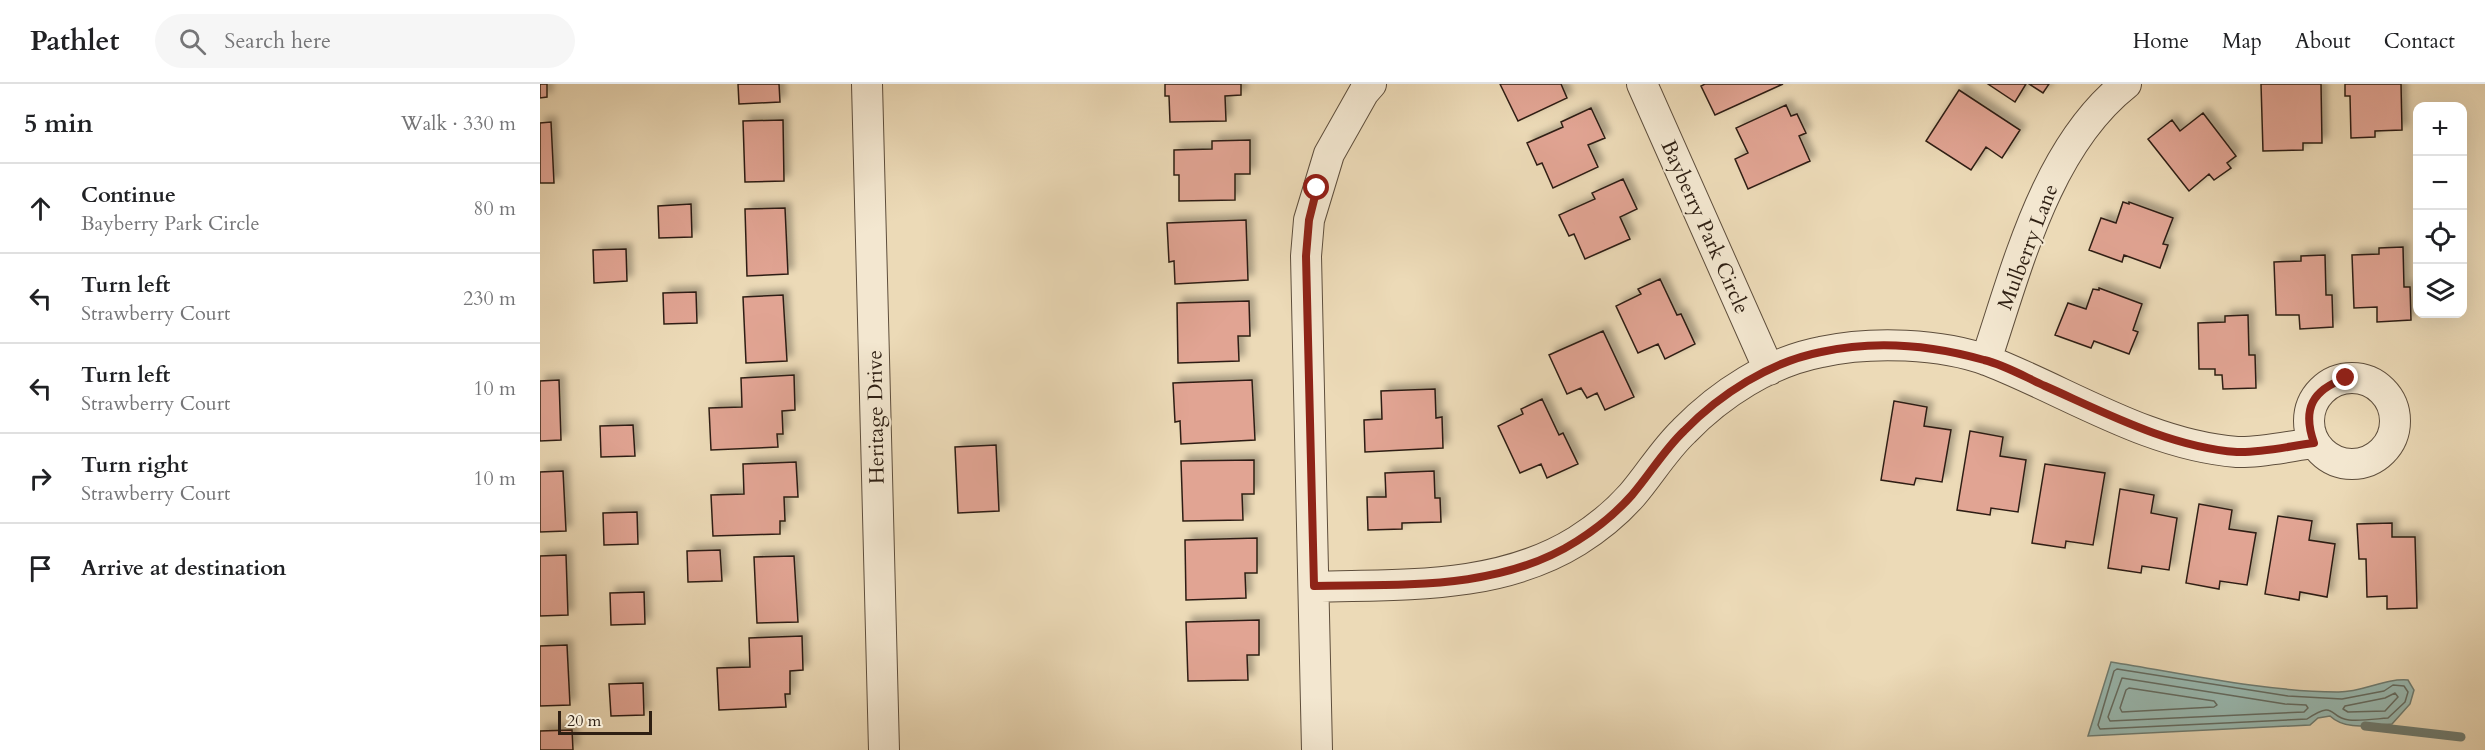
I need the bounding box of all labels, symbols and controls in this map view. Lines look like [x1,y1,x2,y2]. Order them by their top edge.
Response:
search box [155,14,575,68]
text: Pathlet [30,22,119,60]
icon: search [176,25,209,58]
text: Search here [224,26,331,56]
text: Home [2133,27,2189,56]
text: Map [2222,27,2262,56]
text: About [2295,27,2351,56]
text: Contact [2384,27,2455,56]
map controls [2413,102,2467,318]
button: + [2413,102,2467,156]
text: 5 min [24,106,93,141]
text: Walk · 330 m [401,110,516,137]
street label: Bayberry Park Circle [1654,135,1756,319]
button: − [2413,156,2467,210]
route start [1303,174,1329,200]
text: Continue [81,180,176,210]
street label: Mulberry Lane [1991,180,2065,314]
icon: ahead [24,192,57,225]
text: 80 m [473,195,516,222]
text: Bayberry Park Circle [81,210,260,237]
button: locate [2413,210,2467,264]
button: layers [2413,264,2467,318]
text: Turn left [81,270,170,300]
icon: left [24,282,57,315]
text: 230 m [463,285,516,312]
text: Strawberry Court [81,300,230,327]
street label: Heritage Drive [860,350,892,484]
text: Turn left [81,360,170,390]
route end [2332,364,2358,390]
icon: left [24,372,57,405]
text: 10 m [473,375,516,402]
text: Strawberry Court [81,390,230,417]
text: Turn right [81,450,188,480]
icon: right [24,462,57,495]
text: 10 m [473,465,516,492]
text: Strawberry Court [81,480,230,507]
icon: arrive [24,552,57,585]
text: Arrive at destination [81,553,286,583]
scale bar [558,708,652,736]
text: 20 m [567,710,601,732]

